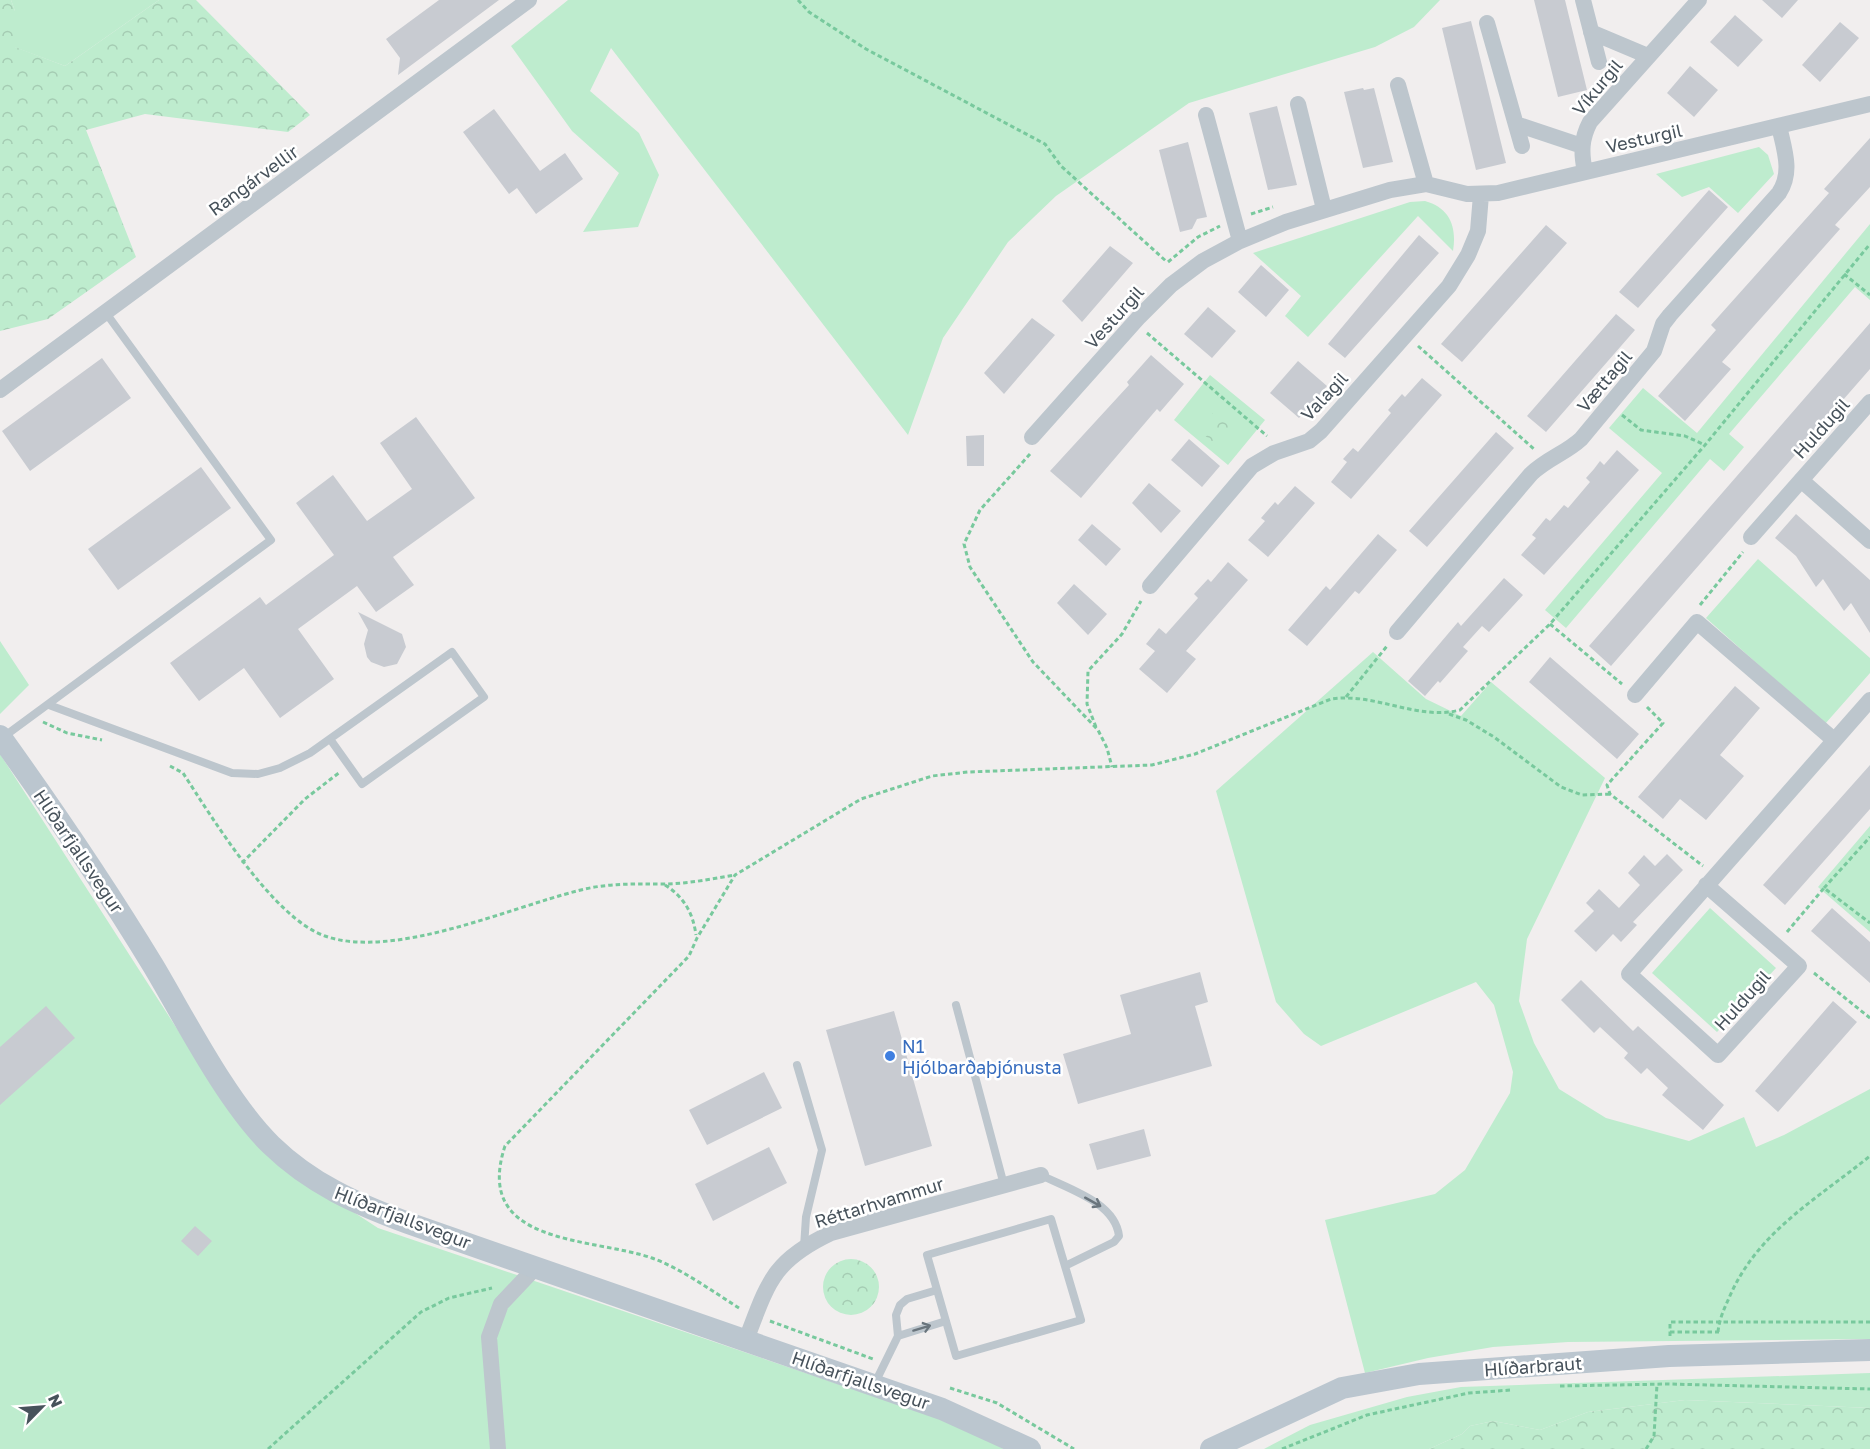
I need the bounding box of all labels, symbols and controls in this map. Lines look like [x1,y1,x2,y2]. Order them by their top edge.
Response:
street label: Víkurgil [1567,54,1627,120]
street label: Vesturgil [1604,119,1684,157]
street label: Rangárvellir [204,140,302,220]
street label: Vesturgil [1080,281,1148,353]
street label: Vættagil [1572,345,1636,416]
street label: Valagil [1296,367,1352,425]
street label: Huldugil [1788,393,1854,463]
street label: Hlíðarfjallsvegur [30,785,128,917]
street label: Huldugil [1709,965,1775,1035]
place label: N1 Hjólbarðaþjónusta [902,1035,1062,1078]
marker: N1 Hjólbarðaþjónusta [883,1049,897,1063]
street label: Réttarhvammur [812,1172,946,1232]
street label: Hlíðarfjallsvegur [332,1181,474,1253]
one-way arrow [1084,1196,1101,1208]
one-way arrow [912,1322,931,1333]
street label: Hlíðarfjallsvegur [789,1346,933,1414]
street label: Hlíðarbraut [1483,1352,1583,1380]
north arrow [12,1377,72,1437]
text: N [44,1391,67,1410]

